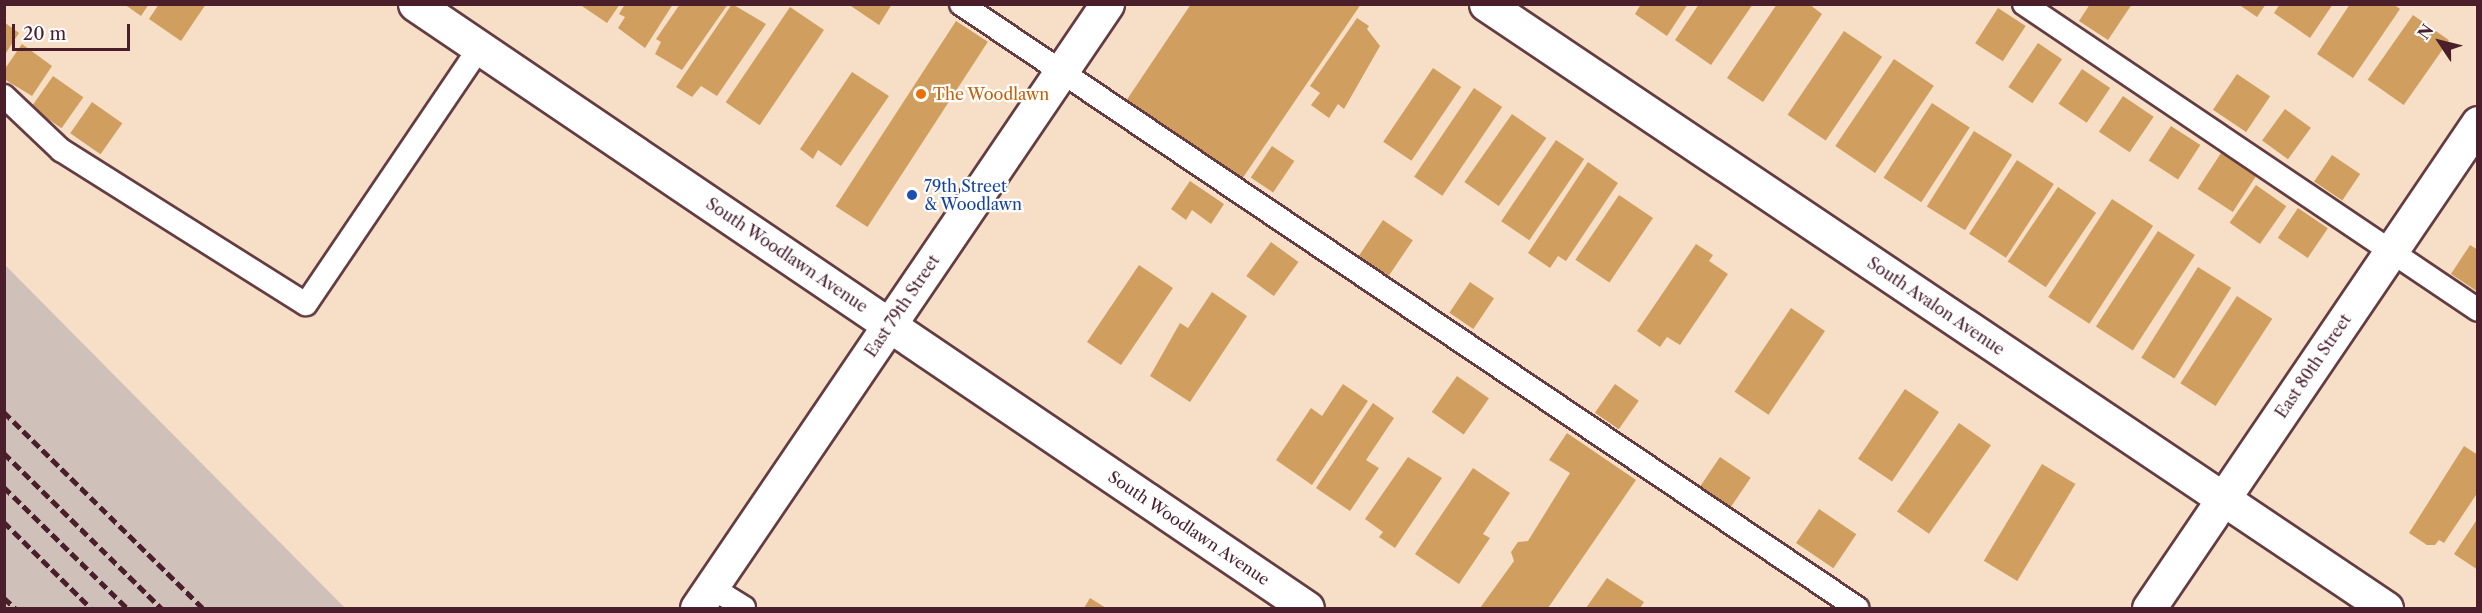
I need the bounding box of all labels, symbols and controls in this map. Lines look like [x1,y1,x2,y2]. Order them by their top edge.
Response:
scale bar [15,12,134,50]
north arrow [2410,12,2470,72]
text: N [2413,20,2437,43]
text: 20 m [23,23,66,45]
place label: The Woodlawn [933,84,1050,104]
marker: The Woodlawn [914,87,928,101]
place label: 79th Street & Woodlawn [924,176,1023,214]
marker: 79th Street & Woodlawn [905,188,919,202]
street label: South Woodlawn Avenue [702,193,872,317]
street label: East 79th Street [861,251,943,361]
street label: South Avalon Avenue [1863,253,2009,359]
street label: East 80th Street [2271,310,2355,422]
street label: South Woodlawn Avenue [1104,466,1274,590]

